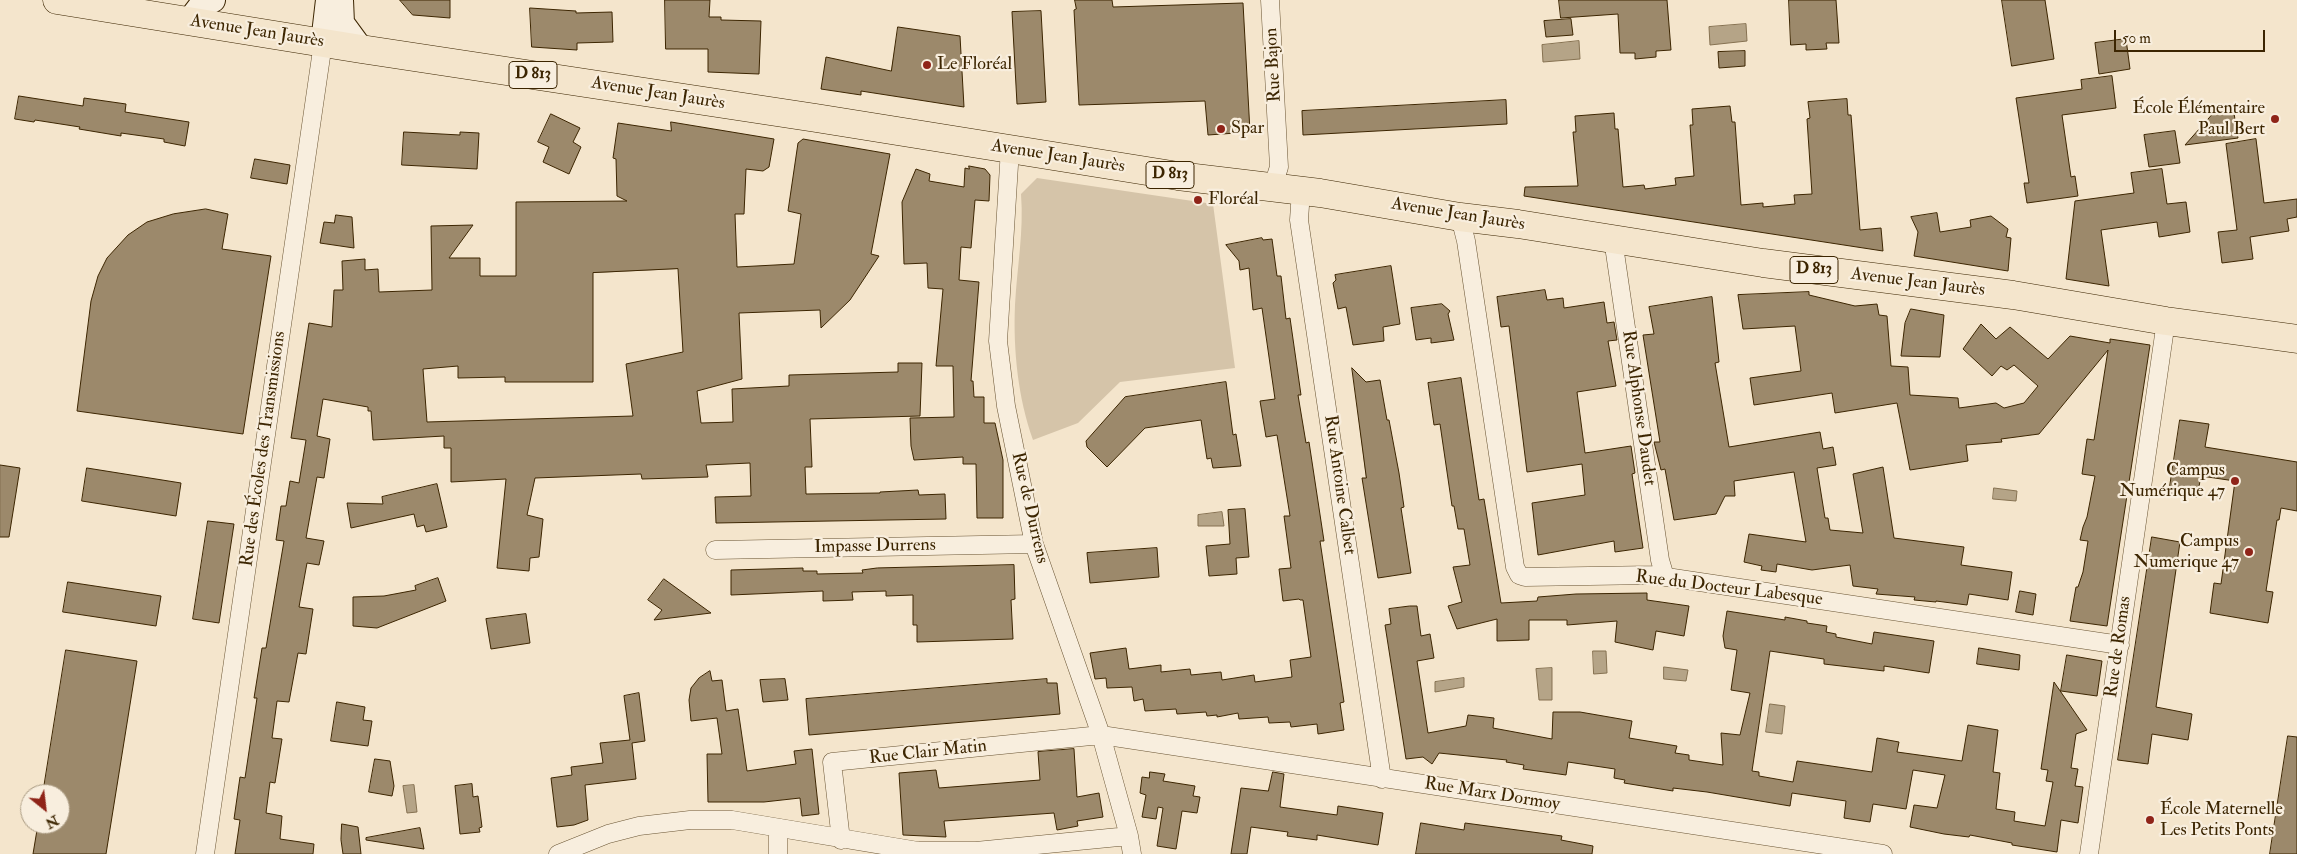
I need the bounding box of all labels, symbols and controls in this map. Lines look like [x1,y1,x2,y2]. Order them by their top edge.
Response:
street label: Avenue Jean Jaurès [189,11,325,53]
scale bar [2117,20,2268,52]
street label: Rue Bajon [1261,27,1287,103]
text: 50 m [2122,29,2151,48]
place label: Le Floréal [937,54,1012,76]
marker: Le Floréal [921,59,933,71]
road number: D 813 [509,62,557,88]
street label: Avenue Jean Jaurès [590,73,726,115]
place label: École Élémentaire Paul Bert [2133,98,2265,140]
marker: École Élémentaire Paul Bert [2269,113,2281,125]
place label: Spar [1231,118,1264,140]
marker: Spar [1215,123,1227,135]
street label: Avenue Jean Jaurès [990,136,1126,178]
road number: D 813 [1146,162,1194,188]
place label: Floréal [1208,189,1259,211]
marker: Floréal [1192,194,1204,206]
street label: Avenue Jean Jaurès [1390,194,1526,236]
road number: D 813 [1790,256,1838,284]
street label: Avenue Jean Jaurès [1850,264,1986,302]
street label: Rue Alphonse Daudet [1616,329,1660,487]
street label: Rue des Écoles des Transmissions [237,330,291,568]
street label: Rue Antoine Calbet [1318,414,1360,556]
street label: Rue de Durrens [1006,450,1052,566]
place label: Campus Numérique 47 [2120,460,2225,502]
marker: Campus Numérique 47 [2229,475,2241,487]
place label: Campus Numerique 47 [2134,531,2239,574]
street label: Impasse Durrens [814,535,936,559]
marker: Campus Numerique 47 [2243,546,2255,558]
street label: Rue du Docteur Labesque [1634,567,1824,611]
street label: Rue de Romas [2101,595,2137,699]
street label: Rue Clair Matin [868,736,988,770]
street label: Rue Marx Dormoy [1423,774,1561,816]
north arrow [20,784,70,834]
place label: École Maternelle Les Petits Ponts [2160,799,2283,842]
text: N [42,811,62,832]
marker: École Maternelle Les Petits Ponts [2144,814,2156,826]

